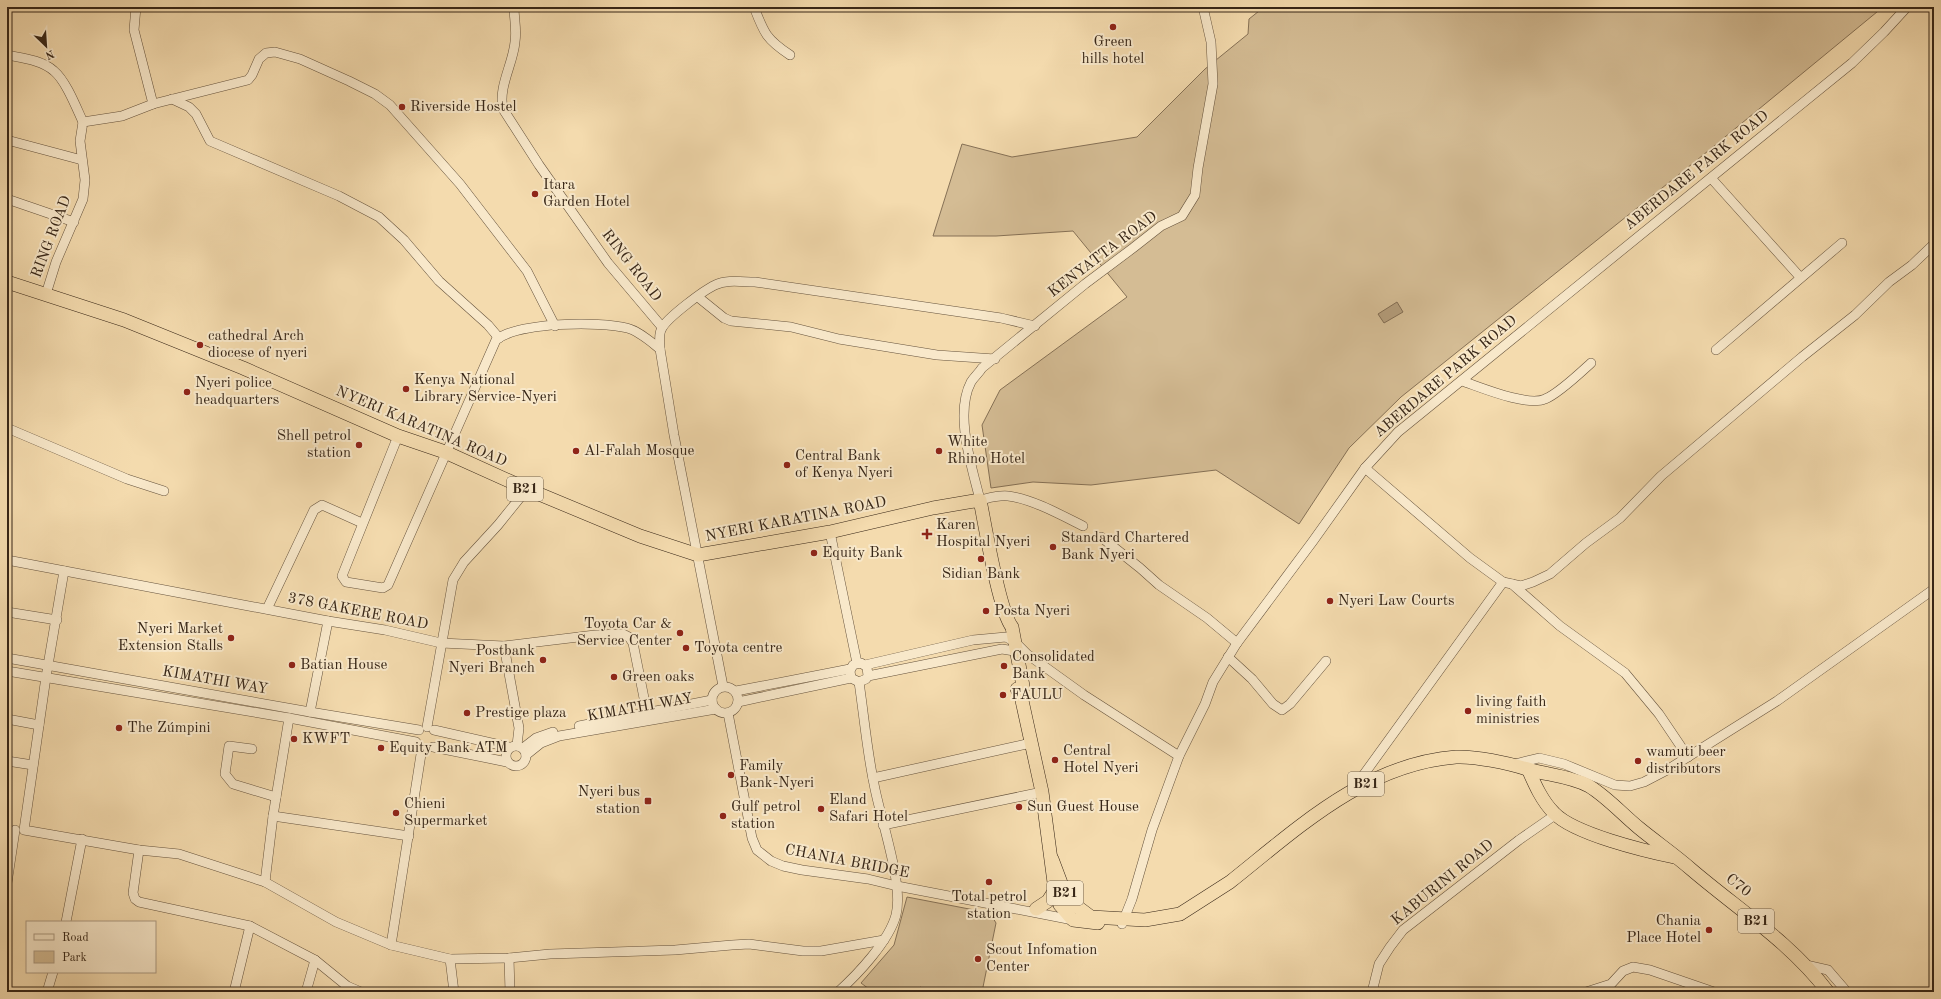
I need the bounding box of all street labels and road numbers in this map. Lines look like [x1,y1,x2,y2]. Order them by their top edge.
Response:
street label: ABERDARE PARK ROAD [1622,108,1772,234]
street label: RING ROAD [29,194,75,280]
street label: KENYATTA ROAD [1046,209,1160,301]
street label: RING ROAD [598,227,664,305]
street label: ABERDARE PARK ROAD [1372,313,1520,441]
street label: NYERI KARATINA ROAD [333,384,509,470]
road number: B21 [507,477,543,501]
street label: NYERI KARATINA ROAD [704,495,888,545]
street label: 378 GAKERE ROAD [287,591,429,633]
street label: KIMATHI WAY [161,664,269,698]
street label: KIMATHI WAY [586,691,694,725]
road number: B21 [1348,772,1384,796]
street label: KABURINI ROAD [1389,837,1497,929]
street label: CHANIA BRIDGE [784,843,910,881]
street label: C70 [1723,872,1753,900]
road number: B21 [1047,881,1083,905]
road number: B21 [1738,909,1774,933]

